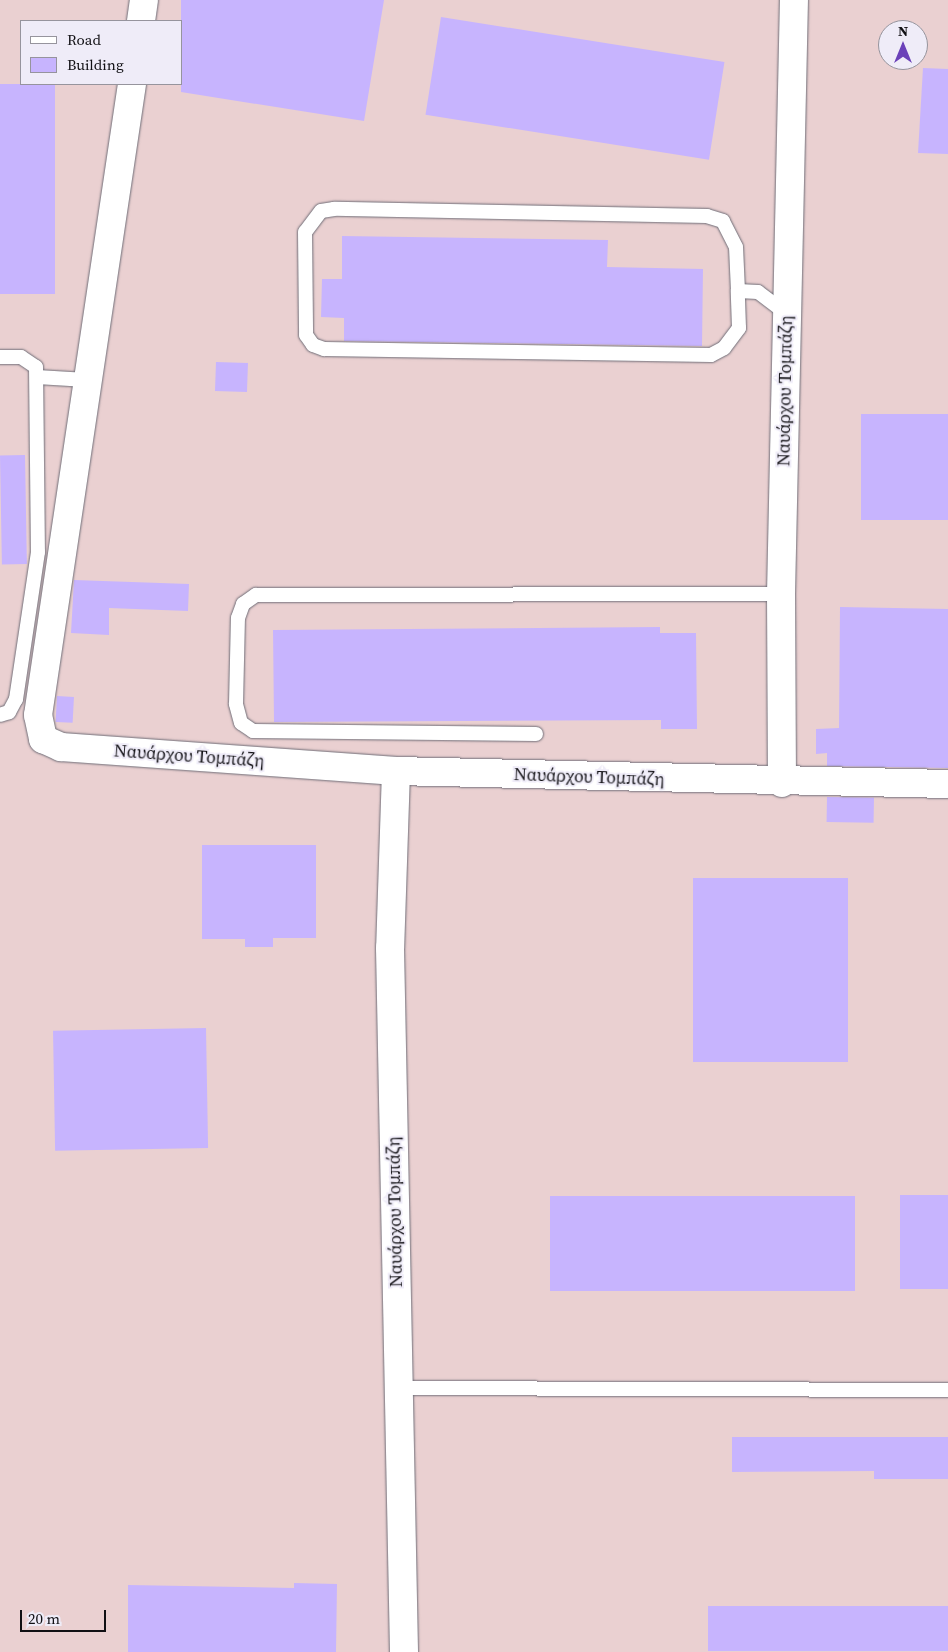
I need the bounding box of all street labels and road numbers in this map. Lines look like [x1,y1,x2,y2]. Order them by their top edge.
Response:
street label: Ναυάρχου Τομπάζη [773,315,797,467]
street label: Ναυάρχου Τομπάζη [113,740,265,772]
street label: Ναυάρχου Τομπάζη [513,764,665,790]
street label: Ναυάρχου Τομπάζη [383,1136,407,1288]

